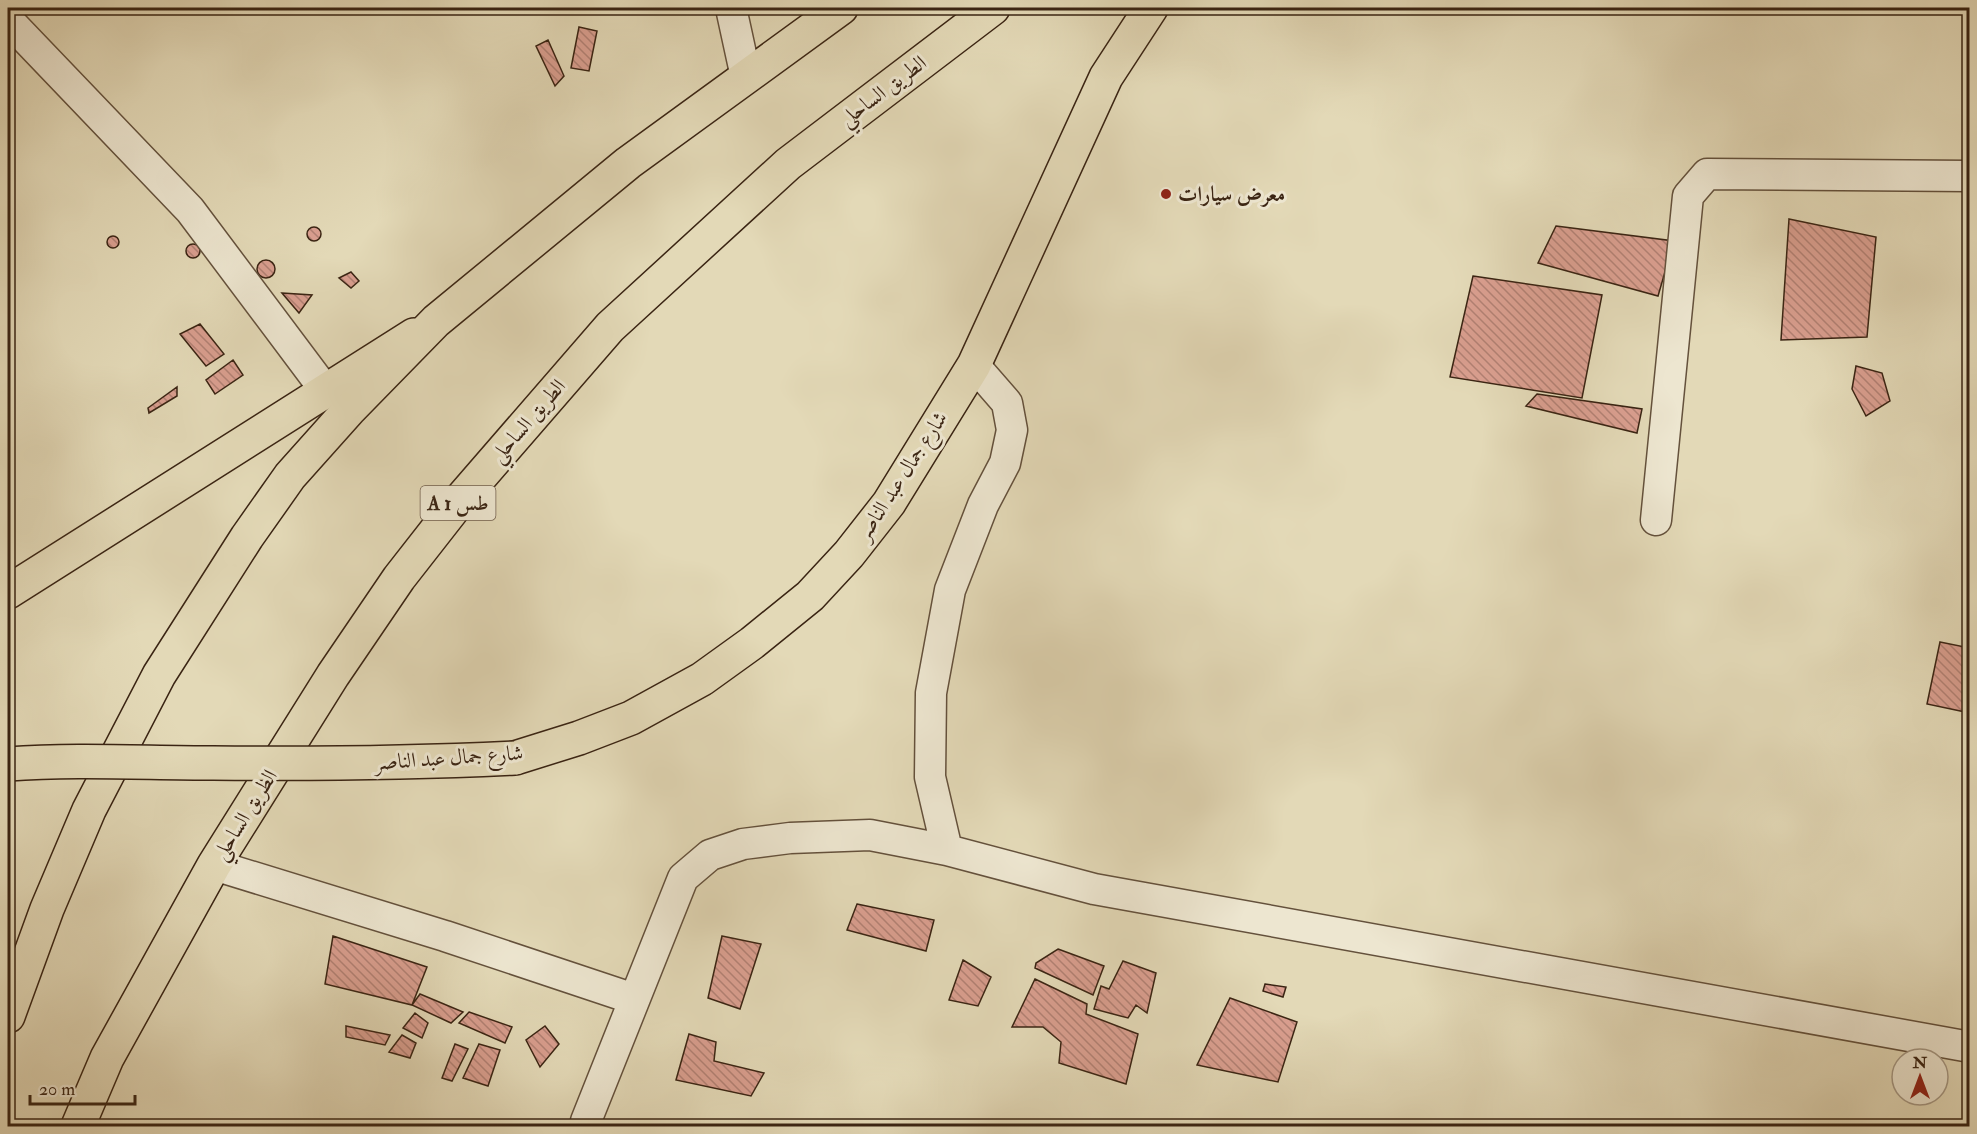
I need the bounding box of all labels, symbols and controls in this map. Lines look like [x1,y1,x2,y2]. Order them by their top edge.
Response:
street label: الطريق الساحلي [834,49,936,137]
place label: معرض سيارات [1178,181,1285,208]
marker: معرض سيارات [1159,187,1173,201]
street label: الطريق الساحلي [484,374,576,472]
street label: شارع جمال عبد الناصر [849,406,957,549]
road number: A 1 طس [420,486,496,520]
street label: شارع جمال عبد الناصر [372,739,524,781]
street label: الطريق الساحلي [206,764,289,869]
north arrow [1890,1047,1950,1107]
text: N [1912,1053,1928,1073]
scale bar [30,1068,135,1106]
text: 20 m [39,1078,75,1101]

